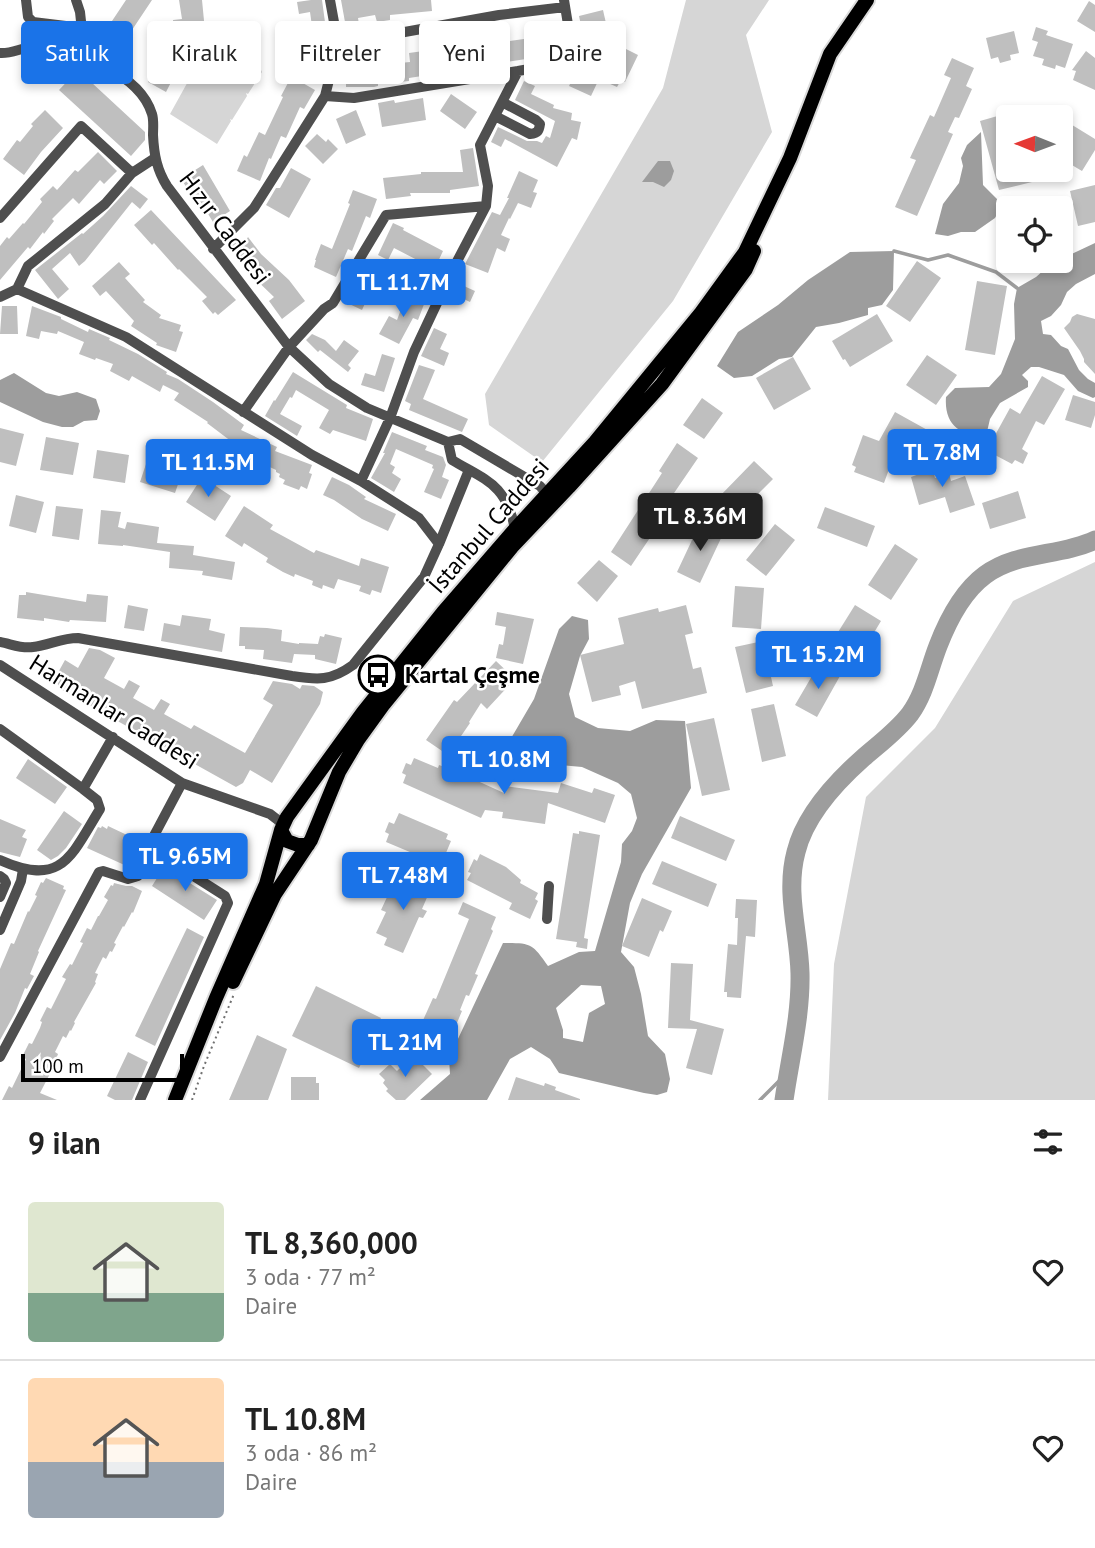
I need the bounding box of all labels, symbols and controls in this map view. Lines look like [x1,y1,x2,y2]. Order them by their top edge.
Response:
chip: Satılık [21,21,133,84]
chip: Kiralık [147,21,261,84]
chip: Filtreler [275,21,405,84]
chip: Yeni [419,21,510,84]
chip: Daire [524,21,626,84]
north arrow [996,105,1073,182]
map controls [996,105,1073,273]
street label: Hızır Caddesi [173,165,278,291]
button: locate [996,196,1073,273]
pin: TL 11.7M [331,260,475,319]
text: TL 11.7M [357,267,449,296]
pin: TL 7.8M [877,430,1007,489]
text: TL 7.8M [904,437,980,466]
pin: TL 11.5M [136,440,280,499]
text: TL 11.5M [162,447,254,476]
street label: İstanbul Caddesi [421,452,556,600]
pin: TL 8.36M [628,494,772,553]
text: TL 8.36M [654,501,746,530]
pin: TL 15.2M [746,632,890,691]
text: TL 15.2M [772,639,864,668]
street label: Harmanlar Caddesi [24,647,205,776]
bus stop icon: Kartal Çeşme [357,654,399,696]
place label: Kartal Çeşme [405,659,540,690]
pin: TL 10.8M [432,736,576,796]
text: TL 10.8M [458,744,550,773]
pin: TL 9.65M [113,834,257,893]
text: TL 9.65M [139,841,231,870]
pin: TL 7.48M [331,852,475,912]
text: TL 7.48M [358,860,448,889]
pin: TL 21M [348,1020,462,1079]
text: TL 21M [368,1027,442,1056]
scale bar [21,1051,184,1083]
text: 100 m [32,1054,84,1078]
text: 9 ilan [28,1123,101,1162]
icon: filters [1029,1123,1067,1161]
text: TL 8,360,000 [245,1223,418,1262]
icon: home [84,1230,168,1314]
icon: heart [1029,1253,1067,1291]
text: 3 oda · 77 m² [245,1262,376,1291]
text: Daire [245,1291,297,1320]
text: TL 10.8M [245,1399,366,1438]
icon: home [84,1406,168,1490]
icon: heart [1029,1429,1067,1467]
text: 3 oda · 86 m² [245,1438,377,1467]
text: Daire [245,1467,297,1496]

